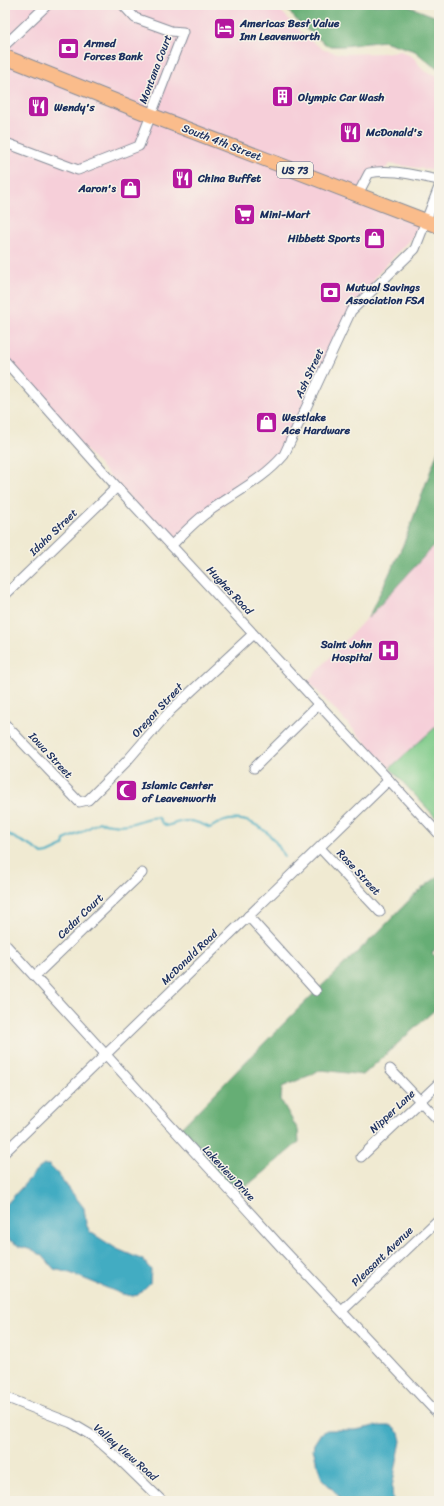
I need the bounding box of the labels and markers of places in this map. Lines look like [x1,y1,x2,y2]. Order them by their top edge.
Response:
place label: Americas Best Value Inn Leavenworth [239,14,340,46]
hotel icon: Americas Best Value Inn Leavenworth [212,16,238,42]
place label: Armed Forces Bank [83,34,143,66]
bank icon: Armed Forces Bank [56,36,82,62]
building icon: Olympic Car Wash [269,84,295,110]
place label: Olympic Car Wash [297,88,385,107]
restaurant icon: Wendy's [26,94,52,120]
place label: Wendy's [54,98,96,117]
restaurant icon: McDonald's [338,119,364,145]
place label: McDonald's [365,123,423,142]
restaurant icon: China Buffet [170,165,196,191]
place label: China Buffet [197,169,261,188]
shop icon: Aaron's [118,175,144,201]
place label: Aaron's [78,179,116,198]
supermarket icon: Mini-Mart [232,201,258,227]
place label: Mini-Mart [259,205,312,224]
shop icon: Hibbett Sports [362,225,388,251]
place label: Hibbett Sports [287,229,360,248]
place label: Mutual Savings Association FSA [345,278,425,310]
bank icon: Mutual Savings Association FSA [317,280,343,306]
place label: Westlake Ace Hardware [281,408,350,440]
shop icon: Westlake Ace Hardware [253,410,279,436]
place label: Saint John Hospital [320,635,373,667]
hospital icon: Saint John Hospital [375,637,401,663]
place label: Islamic Center of Leavenworth [141,776,216,808]
mosque icon: Islamic Center of Leavenworth [114,778,140,804]

